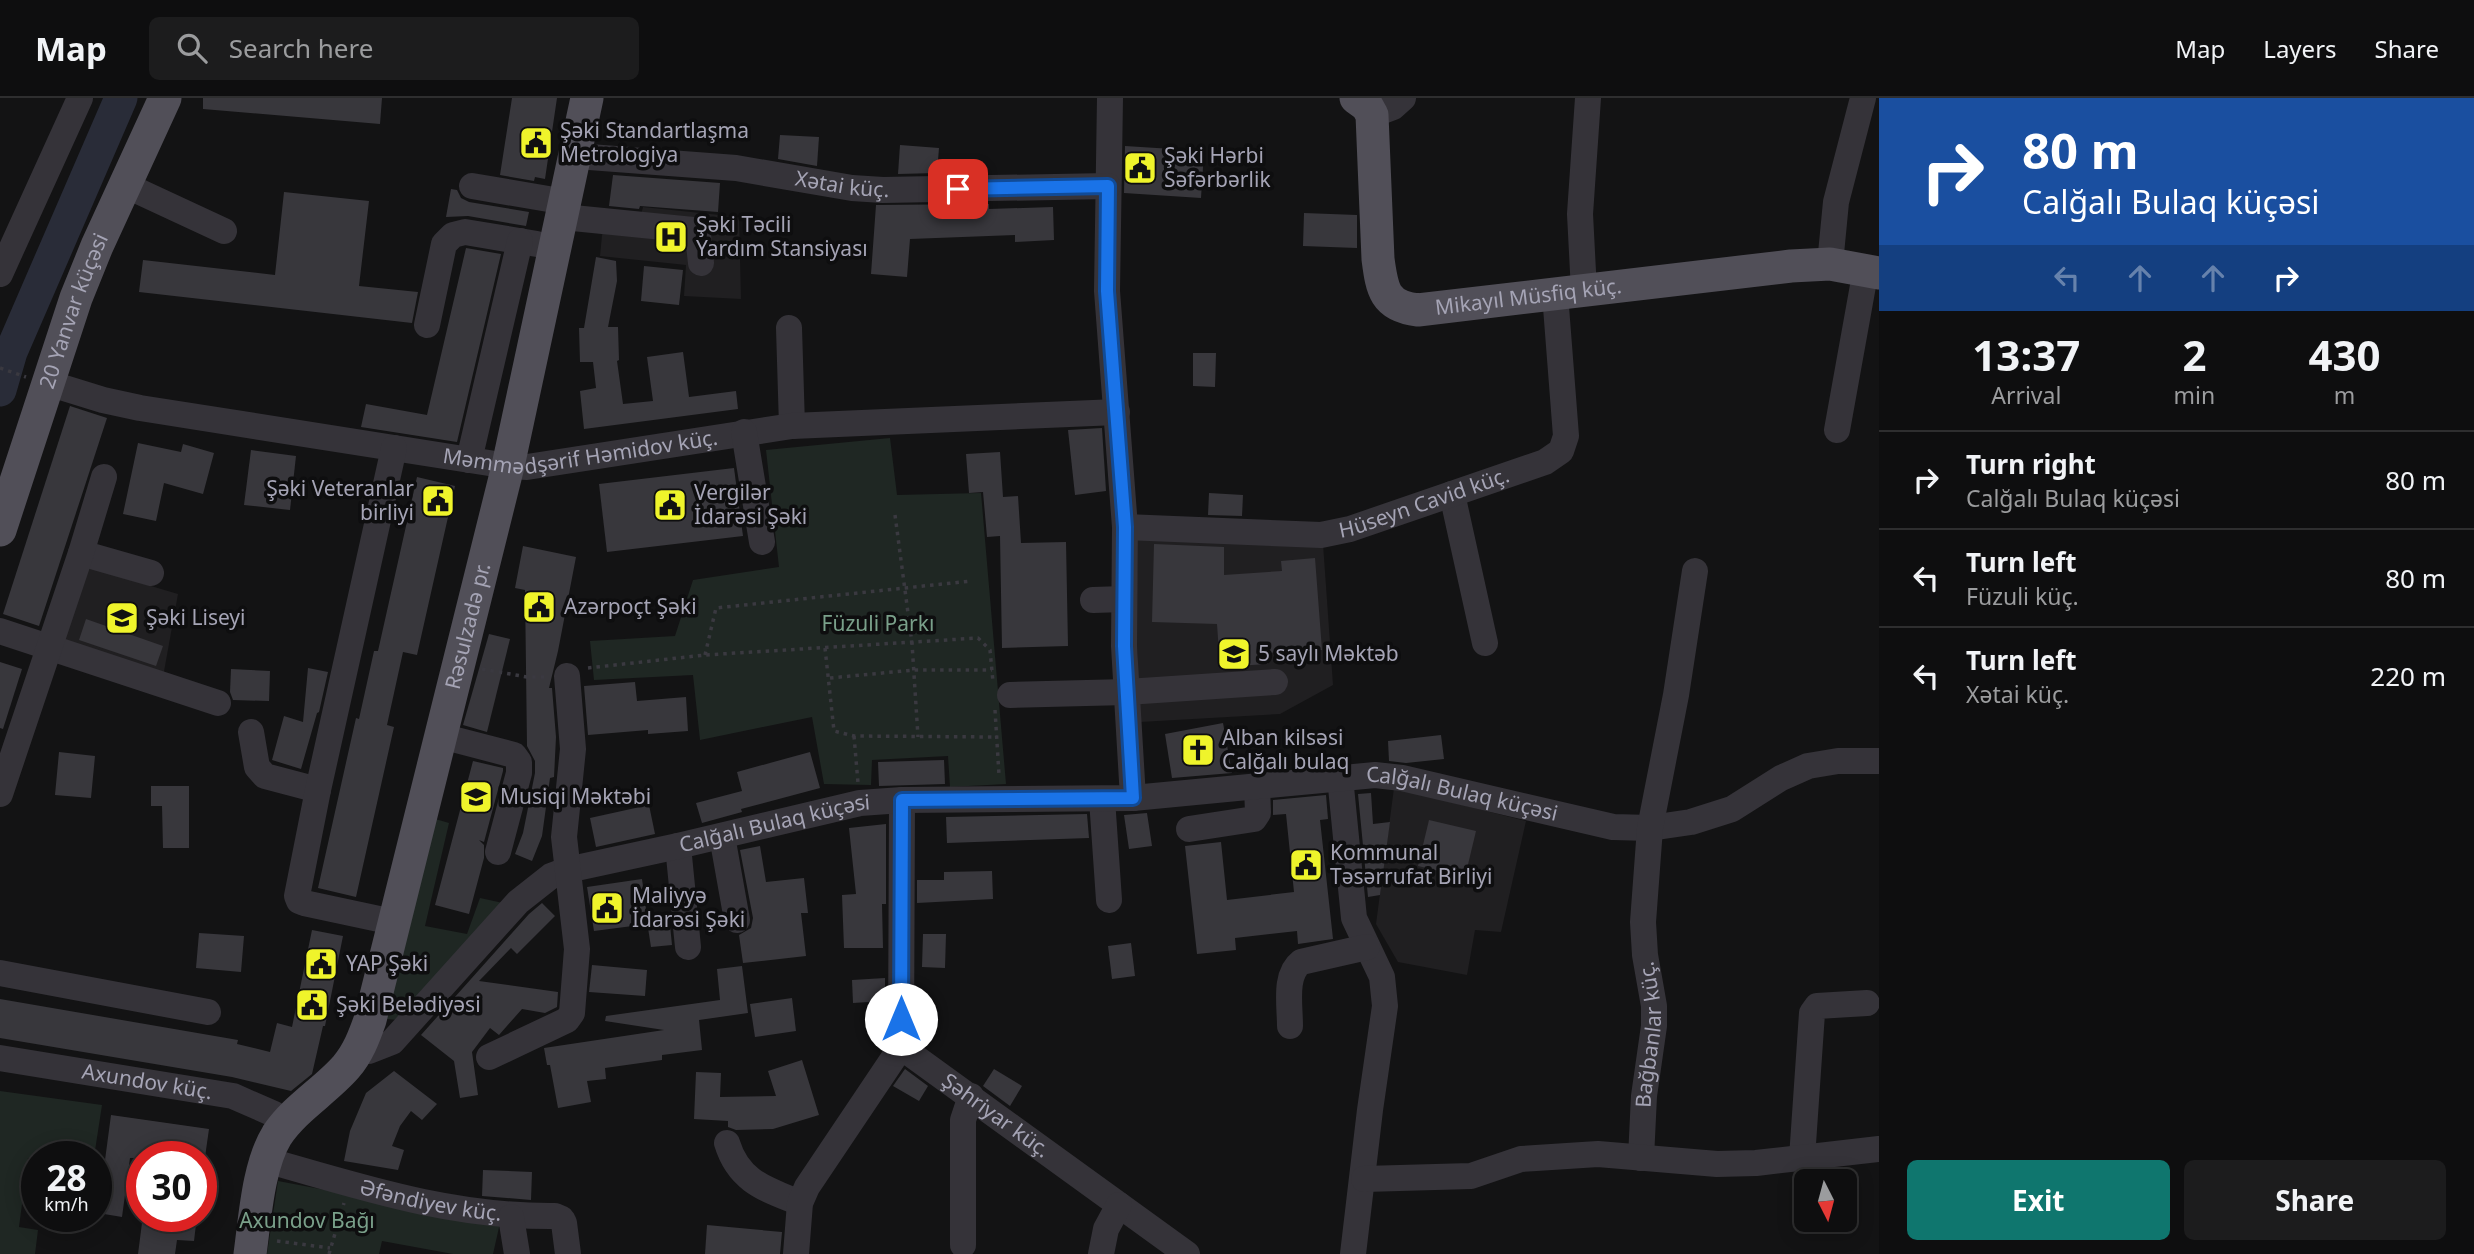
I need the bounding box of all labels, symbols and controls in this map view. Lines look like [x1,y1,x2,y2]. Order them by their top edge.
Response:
search box [149,17,639,80]
text: Map [35,26,107,71]
icon: search [173,29,211,67]
text: Search here [229,30,373,66]
text: Map [2175,32,2225,65]
text: Layers [2263,32,2337,65]
text: Share [2375,32,2439,65]
place label: Şəki Standartlaşma Metrologiya [560,116,749,168]
text: 80 m [2022,117,2139,183]
public building icon: Şəki Standartlaşma Metrologiya [517,124,555,162]
icon: right [1907,126,1998,217]
place label: Şəki Hərbi Səfərbərlik [1164,141,1271,193]
public building icon: Şəki Hərbi Səfərbərlik [1121,149,1159,187]
pin [928,159,988,219]
street label: Xətai küç. [793,163,889,203]
icon: arrive [939,170,977,208]
text: Calğalı Bulaq küçəsi [2022,180,2320,223]
place label: Şəki Təcili Yardım Stansiyası [696,210,868,262]
hospital icon: Şəki Təcili Yardım Stansiyası [652,218,690,256]
street label: 20 Yanvar küçəsi [32,228,114,392]
icon: left [2048,259,2086,297]
icon: ahead [2121,259,2159,297]
icon: ahead [2194,259,2232,297]
icon: right [2267,259,2305,297]
street label: Mikayıl Müsfiq küç. [1434,271,1623,321]
text: 13:37 [1972,326,2080,383]
text: 2 [2182,326,2206,383]
text: 430 [2309,326,2381,383]
text: Arrival [1991,379,2061,411]
text: min [2174,379,2215,411]
text: m [2334,379,2355,411]
street label: Məmmədşərif Həmidov küç. [441,423,719,480]
text: Turn right [1966,446,2096,482]
street label: Hüseyn Cavid küç. [1336,460,1513,544]
icon: right [1907,461,1945,499]
text: 80 m [2385,462,2446,498]
place label: Şəki Veteranlar birliyi [266,474,414,526]
place label: Vergilər İdarəsi Şəki [694,478,807,530]
public building icon: Şəki Veteranlar birliyi [419,482,457,520]
text: Calğalı Bulaq küçəsi [1966,482,2180,514]
public building icon: Vergilər İdarəsi Şəki [651,486,689,524]
text: Turn left [1966,544,2077,580]
icon: left [1907,559,1945,597]
street label: Rəsulzadə pr. [438,560,496,692]
text: 80 m [2385,560,2446,596]
text: Füzuli küç. [1966,580,2079,612]
public building icon: Azərpoçt Şəki [520,588,558,626]
place label: Azərpoçt Şəki [564,592,697,620]
school or university icon: Şəki Liseyi [103,599,141,637]
place label: Şəki Liseyi [146,603,246,631]
park label: Füzuli Parkı [822,609,934,637]
school or university icon: 5 saylı Məktəb [1215,635,1253,673]
place label: 5 saylı Məktəb [1258,639,1399,667]
text: Turn left [1966,642,2077,678]
icon: left [1907,657,1945,695]
text: 220 m [2370,658,2446,694]
text: Xətai küç. [1966,678,2069,710]
place label: Alban kilsəsi Calğalı bulaq [1222,723,1349,775]
church icon: Alban kilsəsi Calğalı bulaq [1179,731,1217,769]
street label: Calğalı Bulaq küçəsi [1365,760,1561,827]
school or university icon: Musiqi Məktəbi [457,778,495,816]
place label: Musiqi Məktəbi [500,782,651,810]
street label: Calğalı Bulaq küçəsi [676,787,871,858]
place label: Kommunal Təsərrufat Birliyi [1330,838,1493,890]
public building icon: Kommunal Təsərrufat Birliyi [1287,846,1325,884]
place label: Maliyyə İdarəsi Şəki [632,881,745,933]
public building icon: Maliyyə İdarəsi Şəki [588,889,626,927]
public building icon: YAP Şəki [302,945,340,983]
place label: YAP Şəki [346,949,428,977]
street label: Bağbanlar küç. [1628,960,1667,1108]
position arrow [864,982,938,1056]
public building icon: Şəki Belədiyəsi [293,986,331,1024]
place label: Şəki Belədiyəsi [336,990,481,1018]
street label: Axundov küç. [80,1057,215,1105]
street label: Şəhriyar küç. [937,1066,1056,1163]
speed limit sign: 30 [126,1141,217,1232]
text: 28 [46,1154,87,1201]
button: Exit [1907,1160,2170,1240]
button: Share [2184,1160,2446,1240]
north arrow [1794,1169,1857,1232]
map controls [1794,1169,1857,1232]
street label: Əfəndiyev küç. [357,1172,503,1227]
text: km/h [44,1192,89,1216]
park label: Axundov Bağı [239,1206,375,1234]

